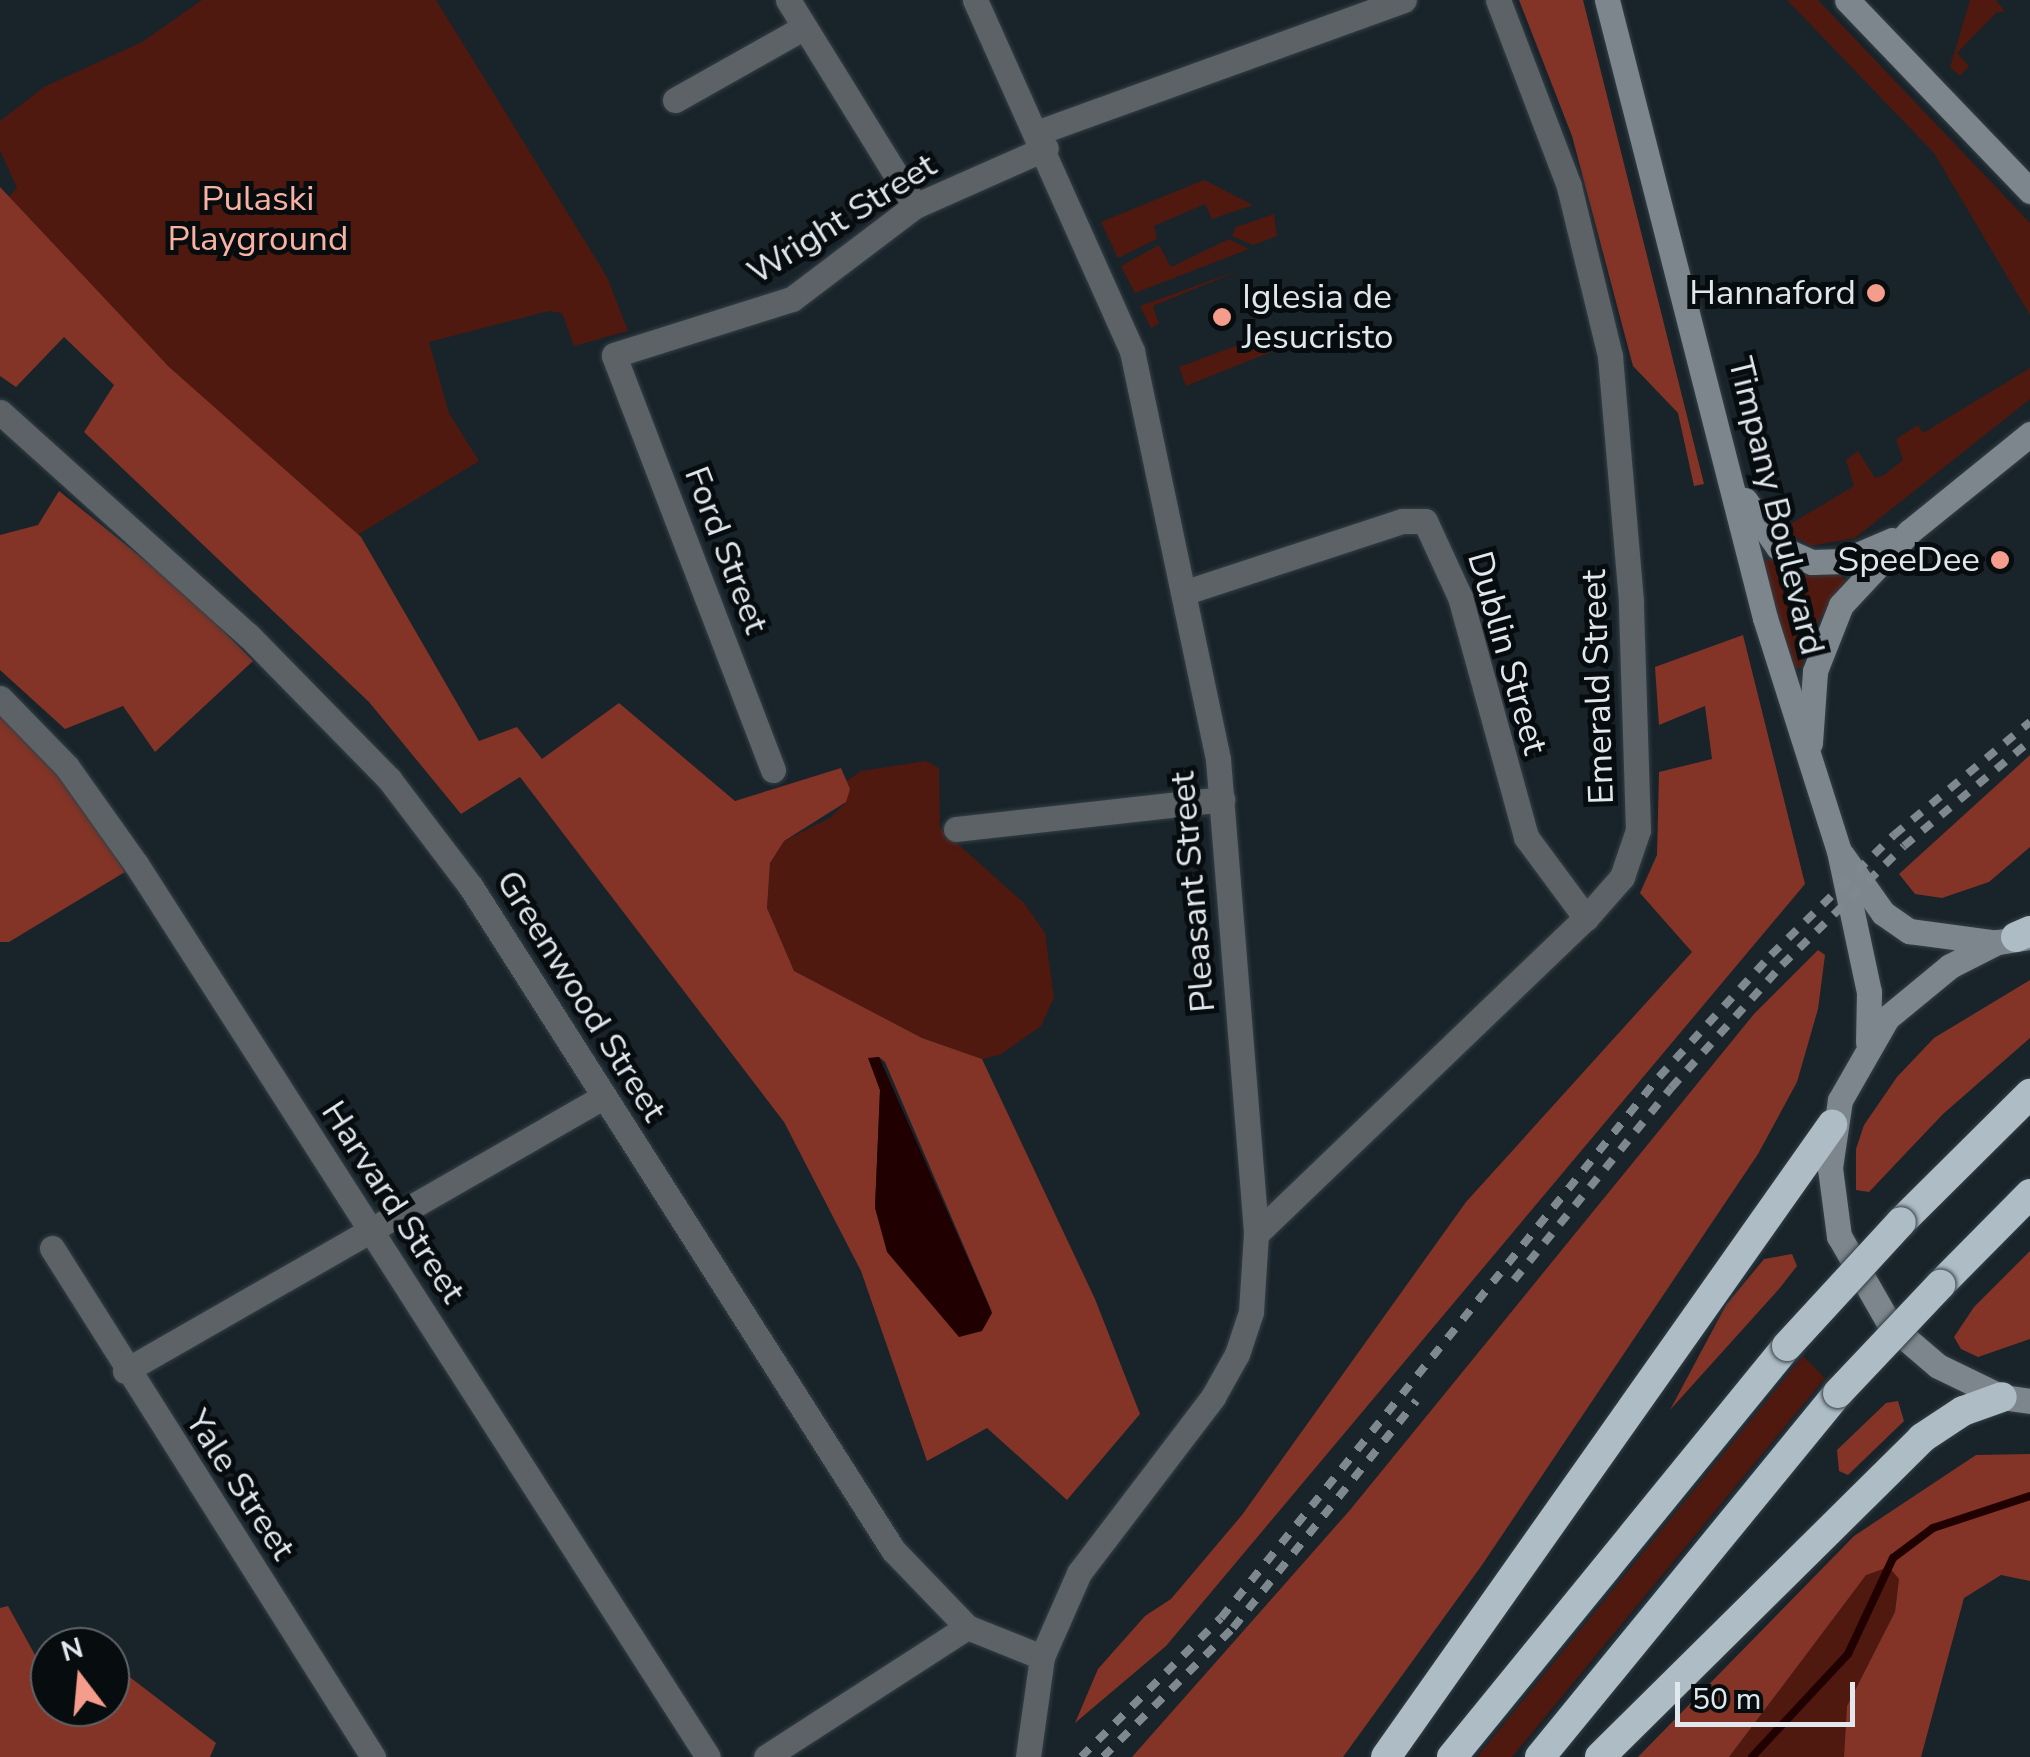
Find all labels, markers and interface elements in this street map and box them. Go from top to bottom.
street label: Wright Street [740,144,944,294]
park label: Pulaski Playground [168,178,348,260]
place label: Hannaford [1689,272,1856,314]
place label: Iglesia de Jesucristo [1242,276,1393,358]
marker: Hannaford [1865,282,1887,304]
marker: Iglesia de Jesucristo [1211,306,1233,328]
street label: Timpany Boulevard [1719,353,1833,659]
street label: Ford Street [675,461,777,639]
place label: SpeeDee [1838,539,1980,581]
street label: Dublin Street [1458,547,1556,759]
marker: SpeeDee [1989,549,2011,571]
street label: Emerald Street [1573,569,1623,805]
street label: Pleasant Street [1162,770,1224,1014]
street label: Greenwood Street [487,863,675,1129]
street label: Harvard Street [312,1093,474,1311]
street label: Yale Street [176,1402,304,1568]
north arrow [30,1627,130,1727]
text: N [57,1629,88,1671]
scale bar [1680,1662,1860,1724]
text: 50 m [1692,1679,1761,1720]

